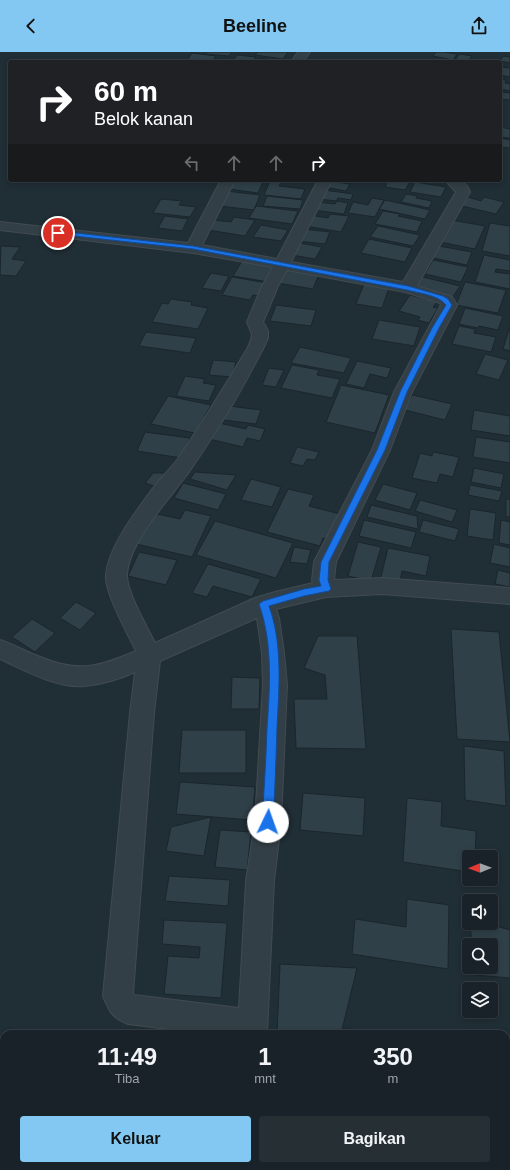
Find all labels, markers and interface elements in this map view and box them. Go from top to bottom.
icon: back [20,15,42,37]
icon: share [468,15,490,37]
text: Beeline [223,16,287,36]
icon: right [28,76,80,128]
text: 60 m [94,76,158,107]
text: Belok kanan [94,109,193,129]
icon: left [181,152,203,174]
icon: ahead [223,152,245,174]
icon: ahead [265,152,287,174]
icon: right [307,152,329,174]
pin [41,216,75,250]
icon: arrive [47,222,69,244]
position arrow [247,801,289,843]
north arrow [462,850,498,886]
map controls [462,850,498,1018]
button: sound [462,894,498,930]
button: search [462,938,498,974]
button: layers [462,982,498,1018]
text: 11:49 [97,1043,157,1070]
text: 1 [258,1043,272,1070]
text: 350 [373,1043,413,1070]
text: Tiba [115,1071,139,1086]
text: mnt [254,1071,276,1086]
text: m [387,1071,398,1086]
button: Keluar [20,1116,251,1162]
button: Bagikan [259,1116,490,1162]

